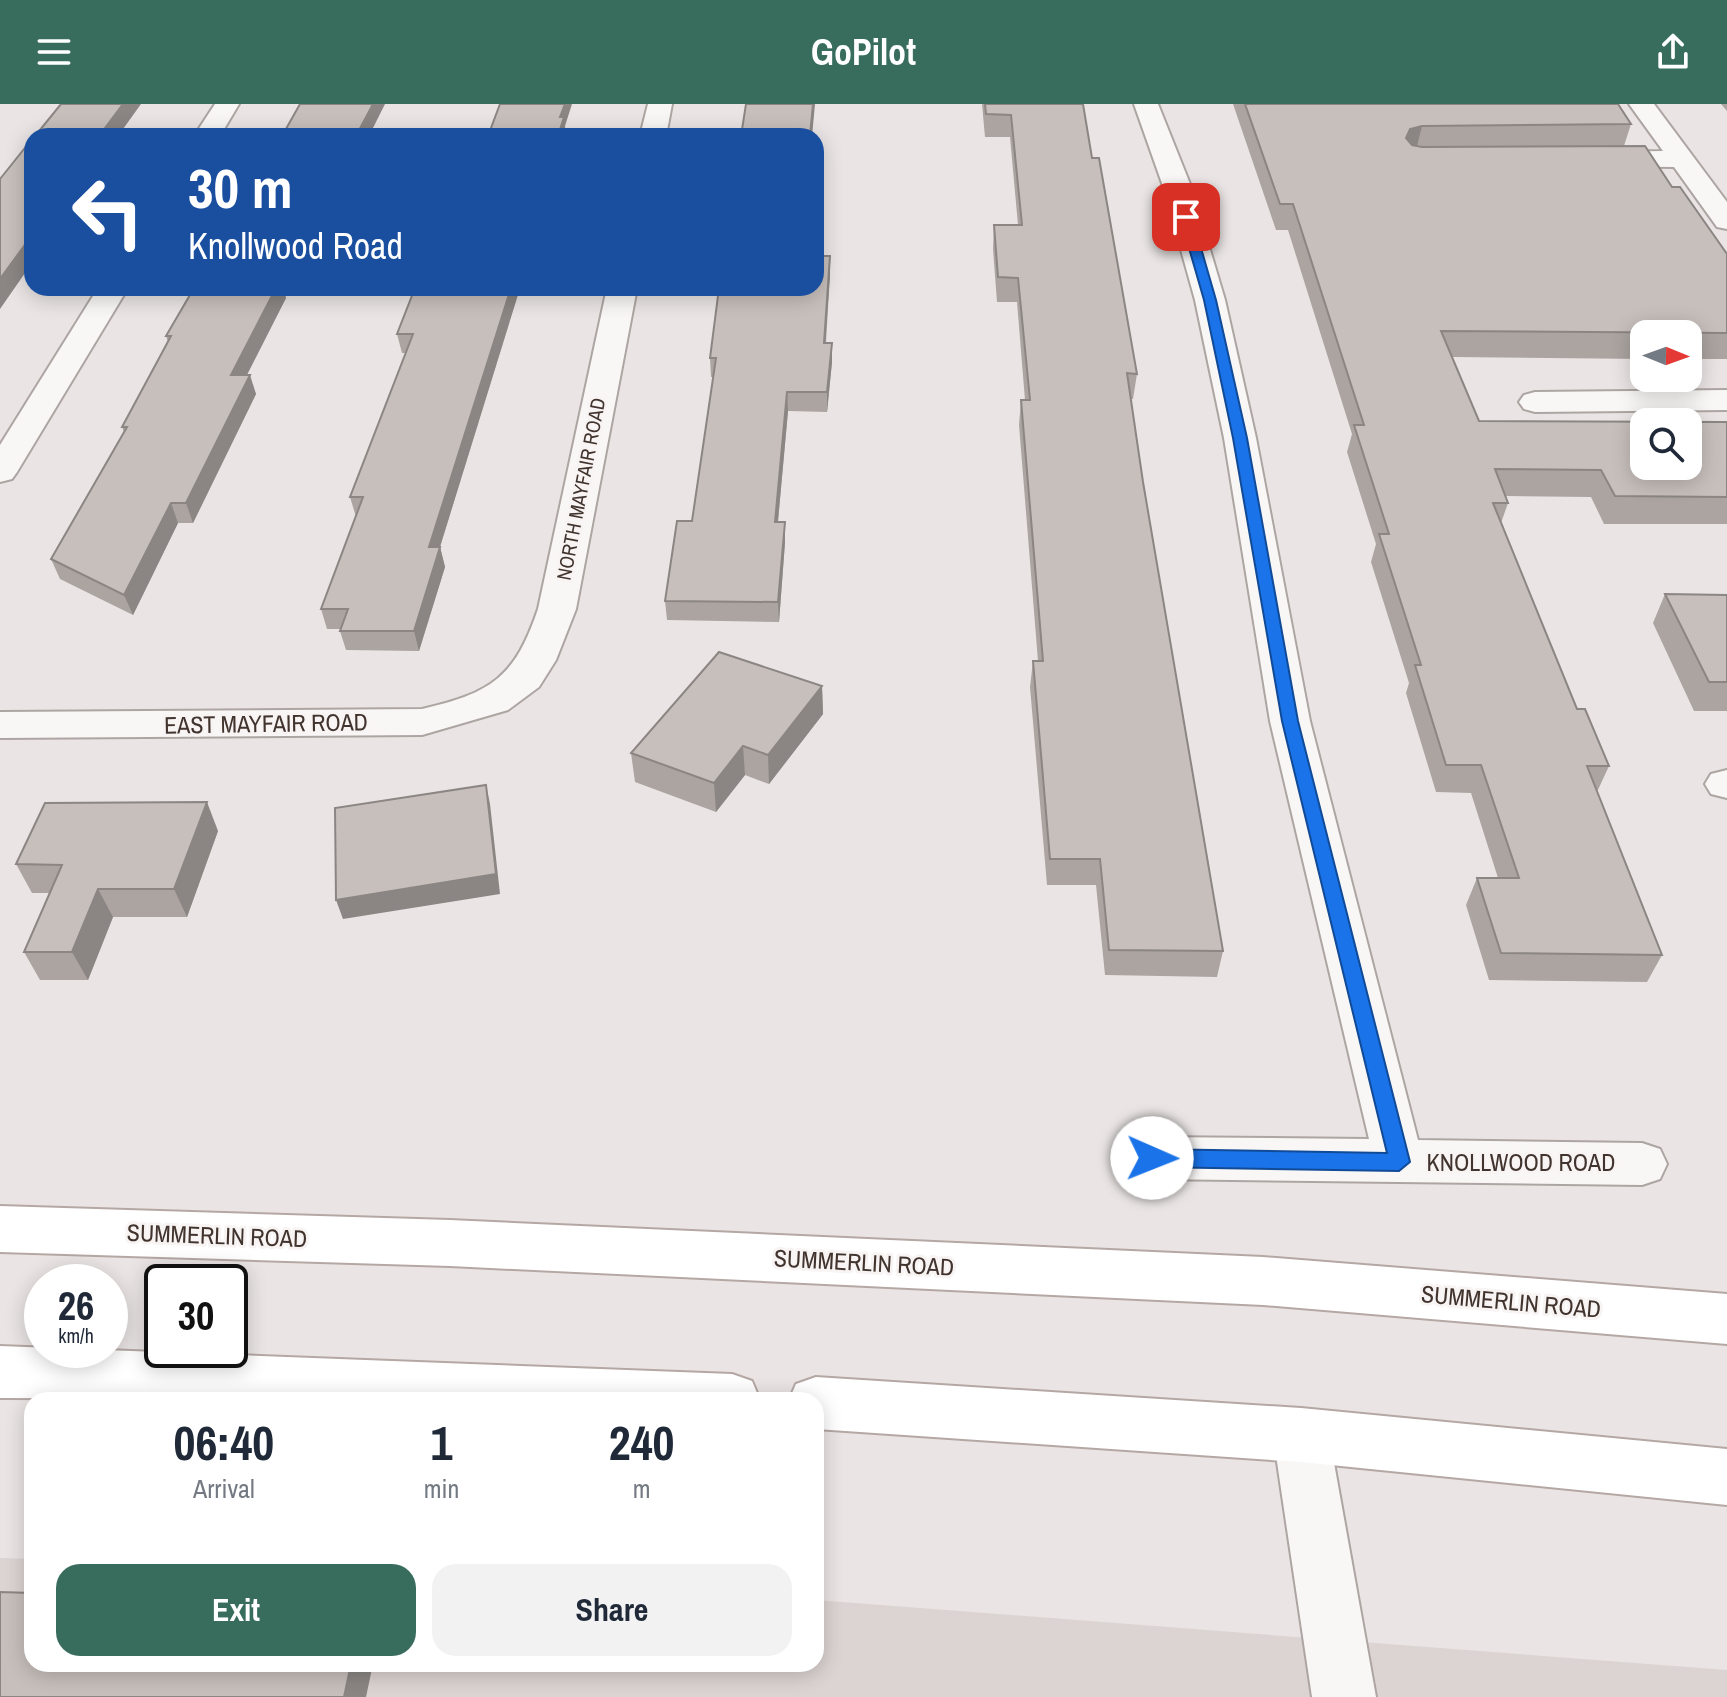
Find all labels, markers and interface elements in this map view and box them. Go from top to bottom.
text: GoPilot [811,28,916,76]
icon: menu [32,30,76,74]
icon: share [1651,30,1695,74]
text: 30 m [188,150,293,225]
icon: left [56,160,160,264]
pin [1152,183,1220,251]
icon: arrive [1164,195,1208,239]
text: Knollwood Road [188,222,403,270]
north arrow [1630,320,1702,392]
map controls [1630,320,1702,480]
street label: NORTH MAYFAIR ROAD [550,395,611,582]
button: search [1630,408,1702,480]
street label: EAST MAYFAIR ROAD [164,705,368,741]
position arrow [1110,1116,1194,1200]
street label: KNOLLWOOD ROAD [1427,1146,1615,1178]
street label: SUMMERLIN ROAD [126,1216,308,1254]
street label: SUMMERLIN ROAD [773,1241,955,1283]
speed limit sign: 30 [144,1264,248,1368]
street label: SUMMERLIN ROAD [1420,1277,1602,1325]
text: 26 [58,1279,94,1332]
text: km/h [58,1322,94,1349]
text: 06:40 [174,1410,274,1475]
text: 1 [431,1410,452,1475]
text: 240 [609,1410,674,1475]
text: Arrival [193,1471,255,1506]
text: min [424,1471,459,1506]
text: m [633,1471,651,1506]
button: Exit [56,1564,416,1656]
button: Share [432,1564,792,1656]

